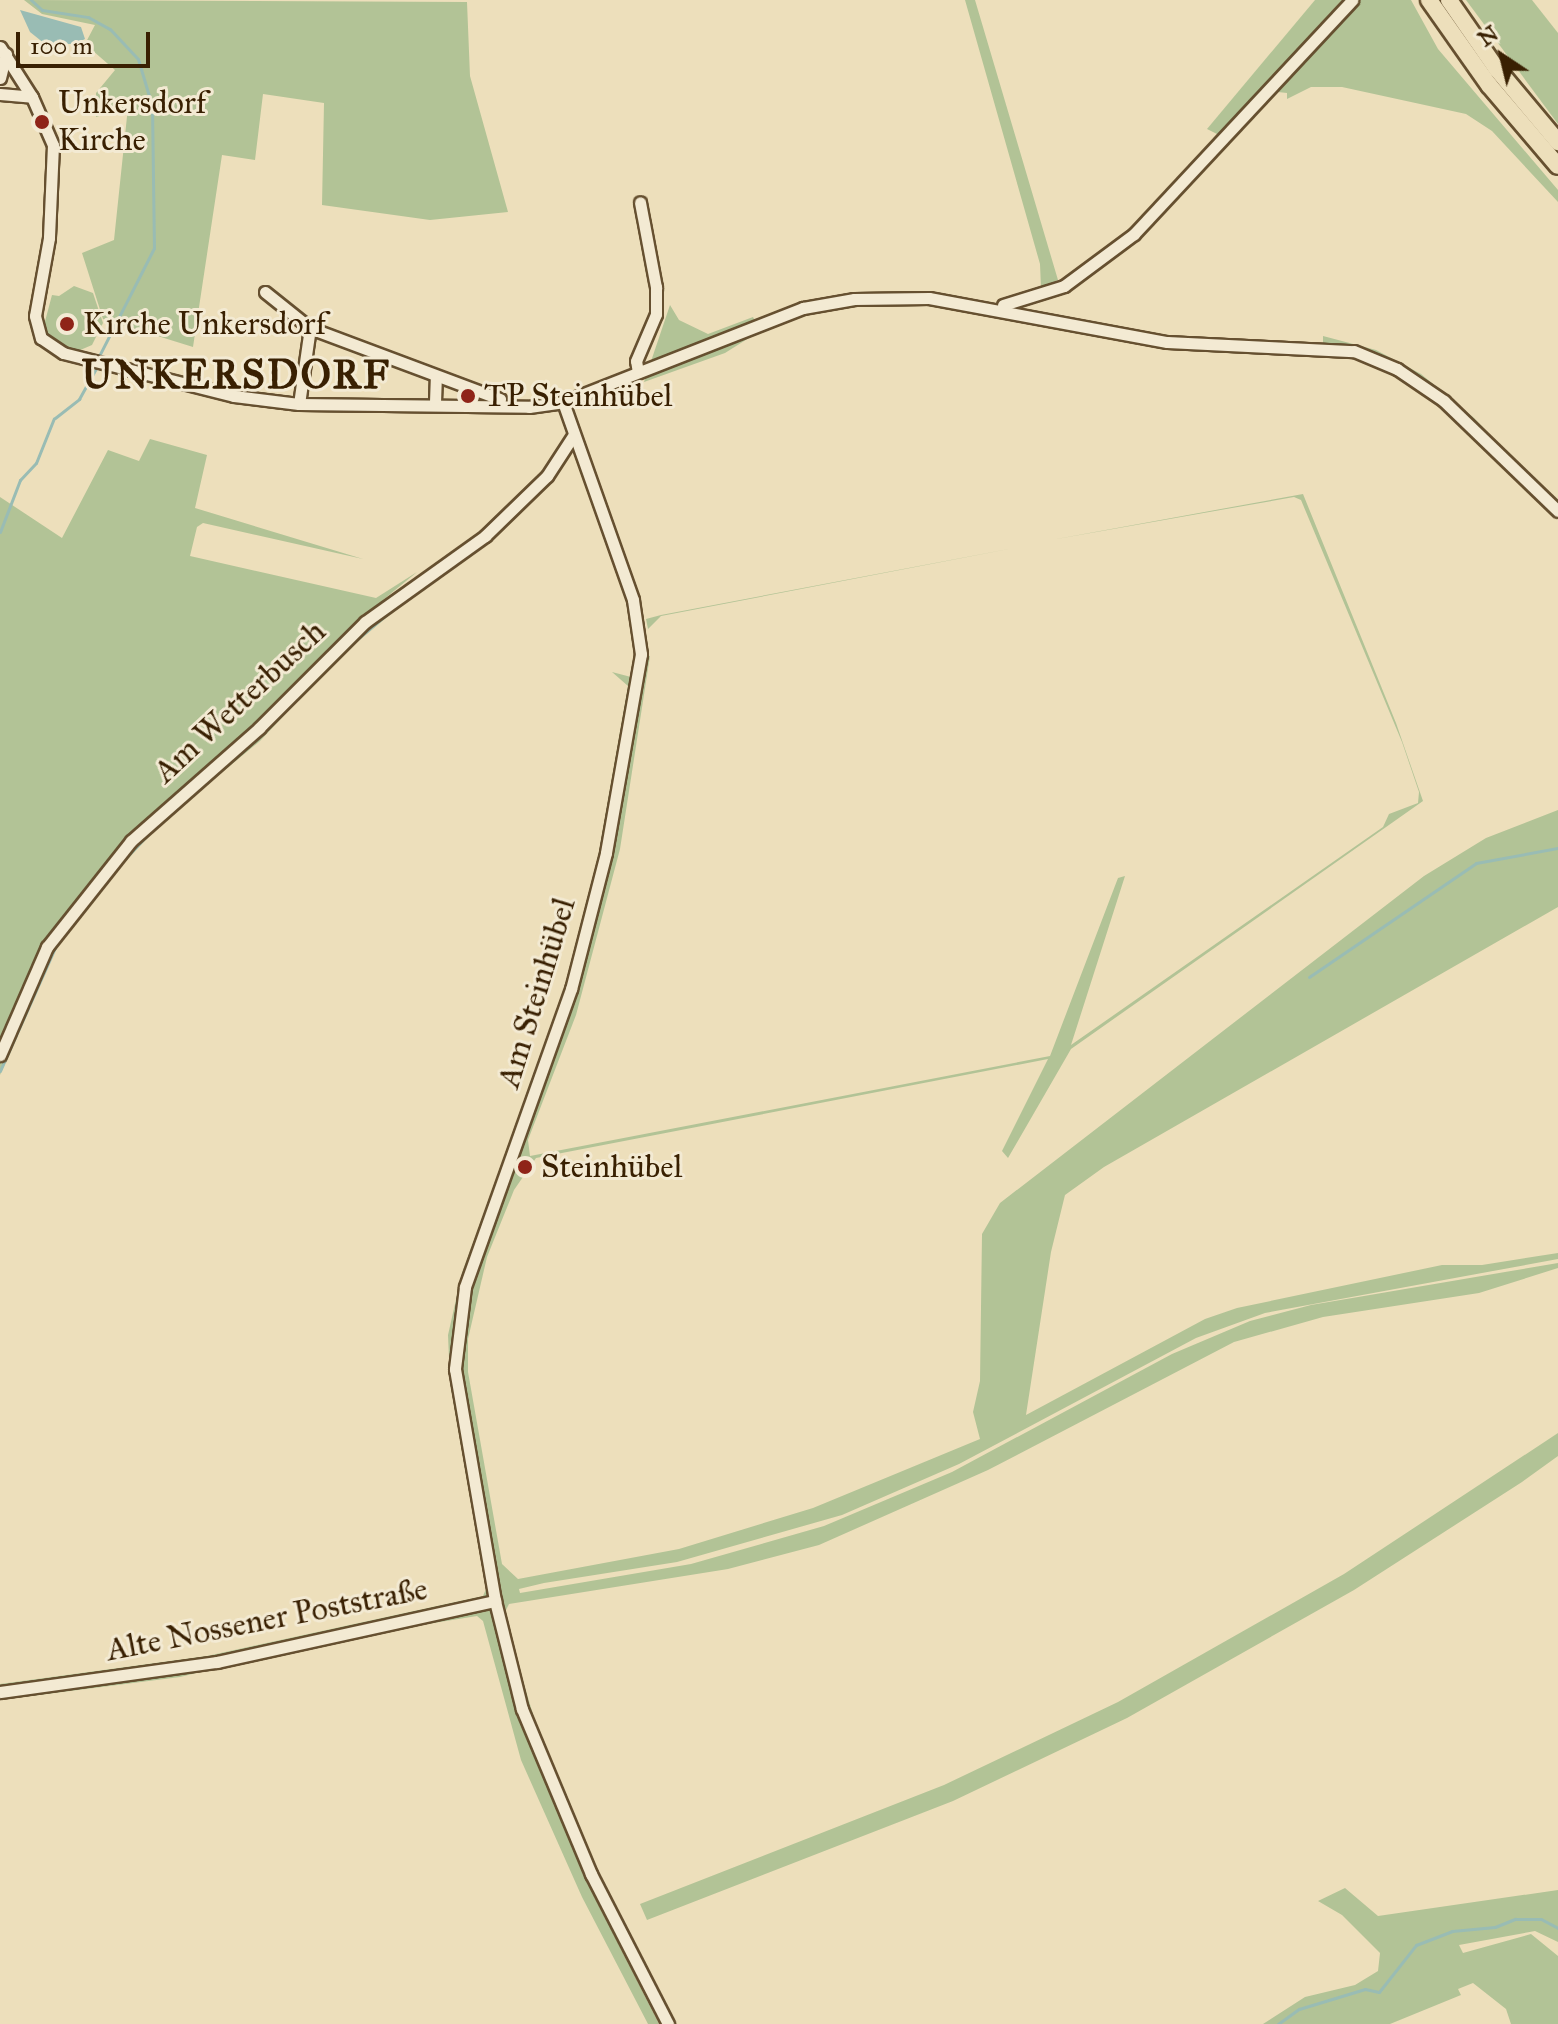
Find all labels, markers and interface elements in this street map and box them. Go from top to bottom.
scale bar [20,16,154,66]
north arrow [1462,16,1542,96]
text: N [1473,20,1503,52]
text: 100 m [30,31,93,61]
place label: Unkersdorf Kirche [58,85,207,160]
marker: Unkersdorf Kirche [33,113,51,131]
place label: Kirche Unkersdorf [83,305,326,343]
marker: Kirche Unkersdorf [58,315,76,333]
district label: UNKERSDORF [81,351,391,399]
place label: TP Steinhübel [484,377,672,415]
marker: TP Steinhübel [459,387,477,405]
street label: Am Wetterbusch [146,613,334,791]
street label: Am Steinhübel [490,893,584,1093]
place label: Steinhübel [541,1148,682,1186]
marker: Steinhübel [516,1158,534,1176]
street label: Alte Nossener Poststraße [103,1570,431,1670]

